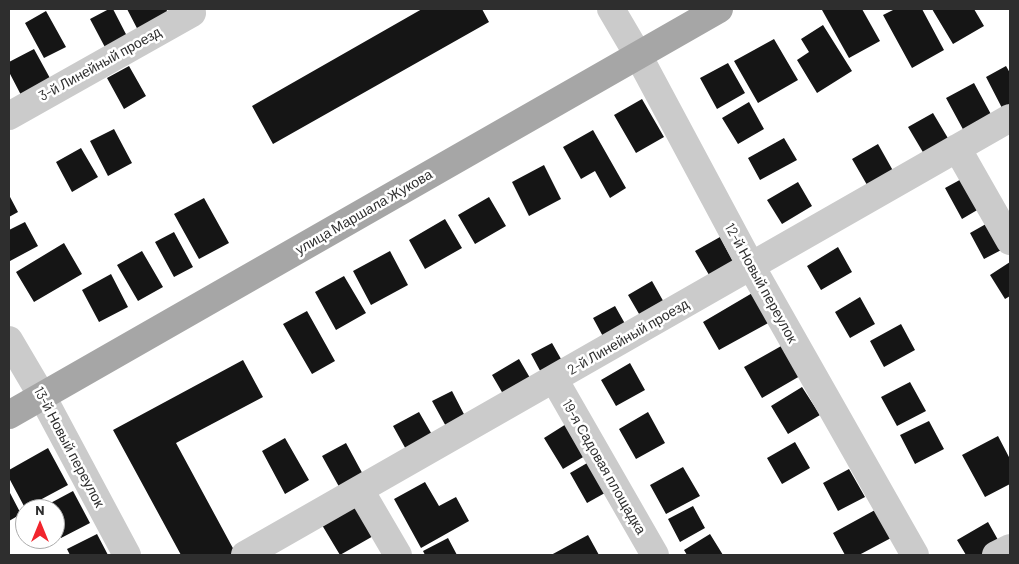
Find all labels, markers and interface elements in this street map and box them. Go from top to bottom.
street label: 3-й Линейный проезд [36,23,164,105]
street label: улица Маршала Жукова [293,166,435,258]
street label: 12-й Новый переулок [721,220,801,346]
street label: 2-й Линейный проезд [564,295,692,379]
street label: 13-й Новый переулок [30,384,108,510]
street label: 19-я Садовая площадка [558,397,650,537]
north arrow [15,499,65,549]
text: N [35,501,45,518]

